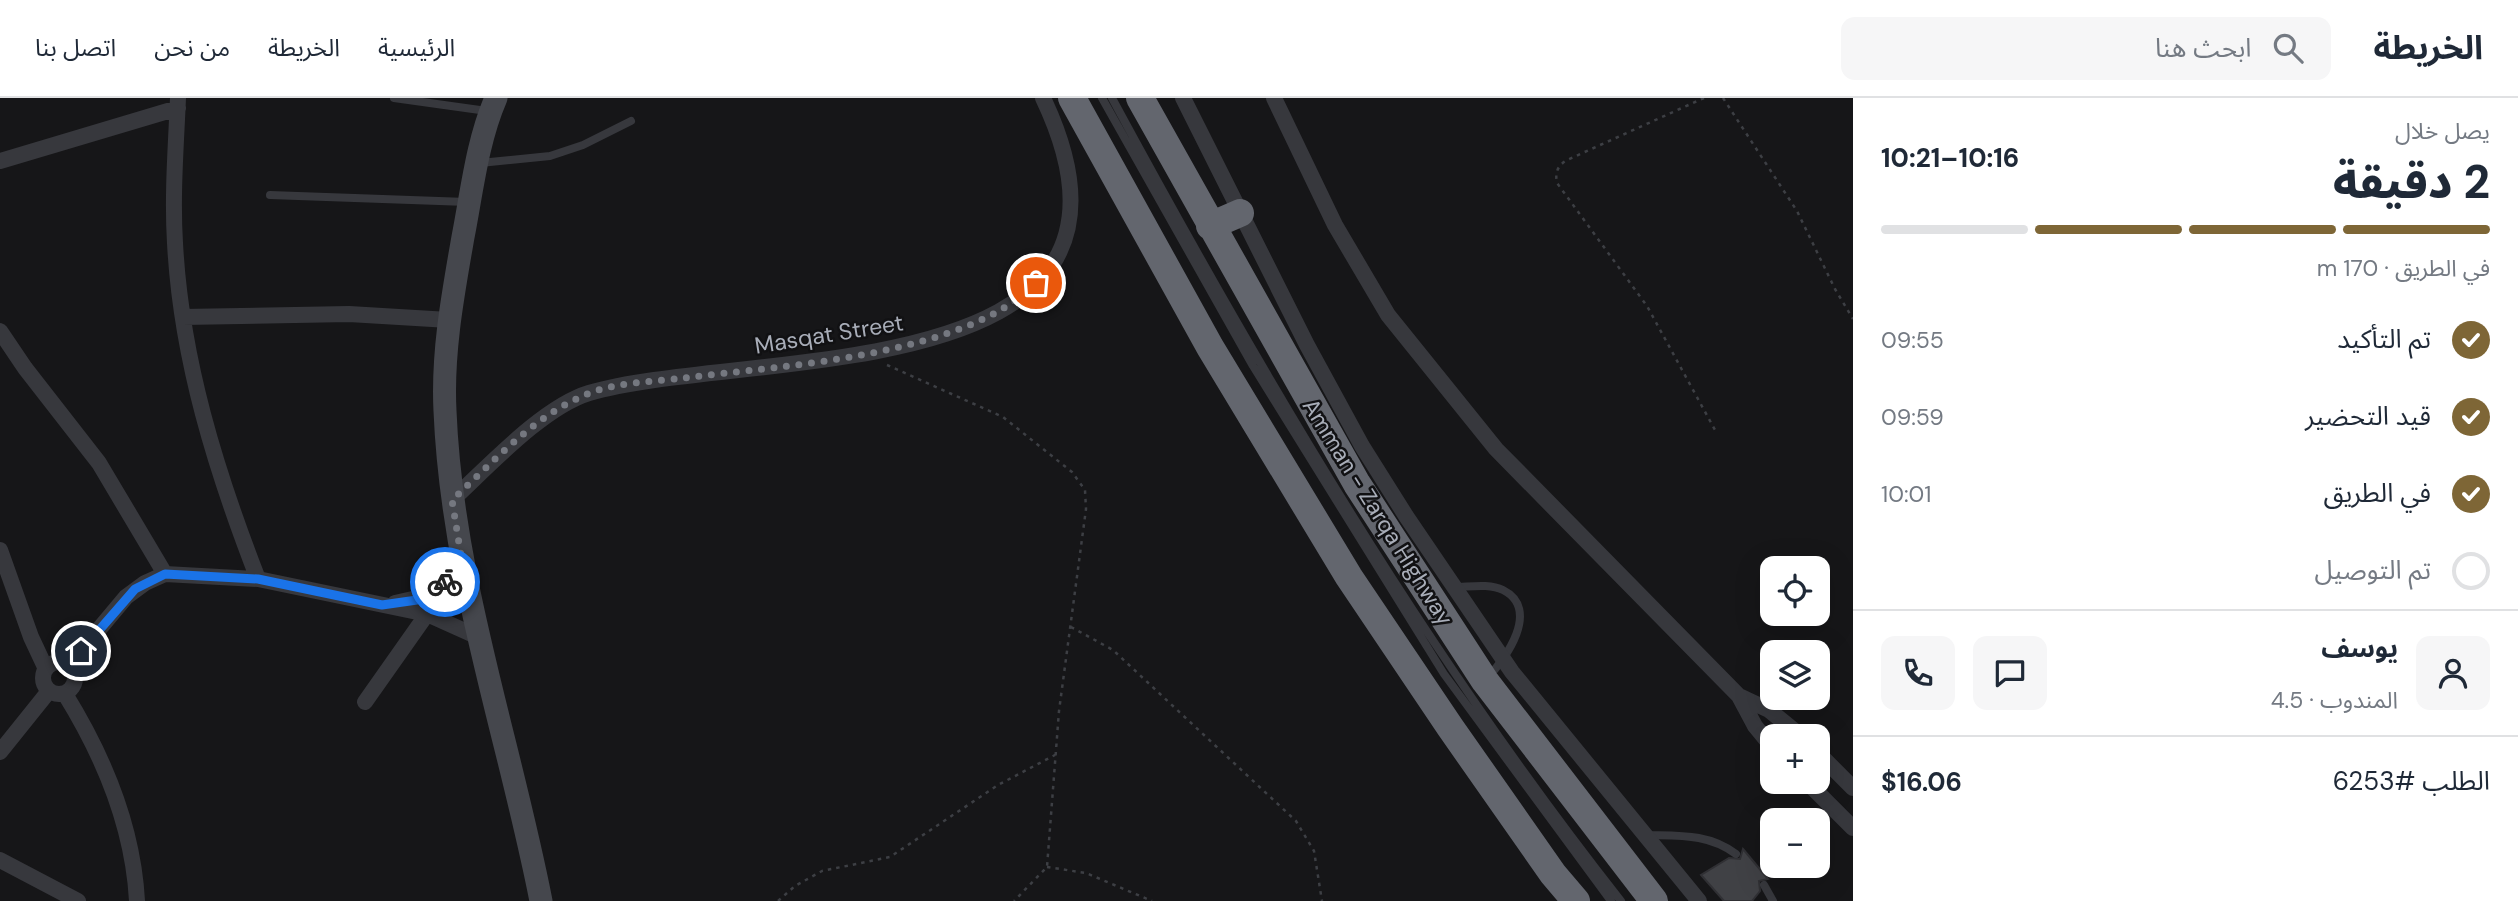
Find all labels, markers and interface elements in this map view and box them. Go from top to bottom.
search box [1841,17,2331,80]
text: الخريطة [2373,26,2483,69]
icon: search [2269,29,2307,67]
text: ابحث هنا [2155,31,2251,65]
text: اتصل بنا [35,32,116,63]
text: من نحن [154,32,230,63]
text: الخريطة [268,32,340,63]
text: الرئيسية [378,32,455,63]
text: يصل خلال [2395,116,2490,146]
text: 10:16–10:21 [1881,141,2019,175]
text: 2 دقيقة [2333,152,2490,212]
pin [1006,253,1066,313]
text: في الطريق · 170 m [2317,253,2490,283]
icon: bag [1017,264,1055,302]
street label: Masqat Street [752,307,906,361]
icon: check [2452,321,2490,359]
text: تم التأكيد [2337,322,2431,356]
text: 09:55 [1881,325,1944,355]
street label: Amman - Zarqa Highway [1296,393,1460,631]
icon: check [2452,398,2490,436]
text: قيد التحضير [2305,399,2431,433]
text: 09:59 [1881,402,1944,432]
icon: check [2452,475,2490,513]
text: في الطريق [2324,476,2431,510]
text: 10:01 [1881,479,1931,509]
courier [410,547,480,617]
text: تم التوصيل [2315,553,2431,587]
map controls [1760,556,1830,878]
button: locate [1760,556,1830,626]
icon: bike [426,563,464,601]
pin [51,621,111,681]
text: يوسف [2321,631,2398,665]
icon: home [62,632,100,670]
button: phone [1881,636,1955,710]
button: chat [1973,636,2047,710]
button: person [2416,636,2490,710]
button: layers [1760,640,1830,710]
text: المندوب · 4.5 [2271,685,2398,715]
button: + [1760,724,1830,794]
text: الطلب #6253 [2333,764,2490,798]
text: $16.06 [1881,765,1962,799]
button: − [1760,808,1830,878]

